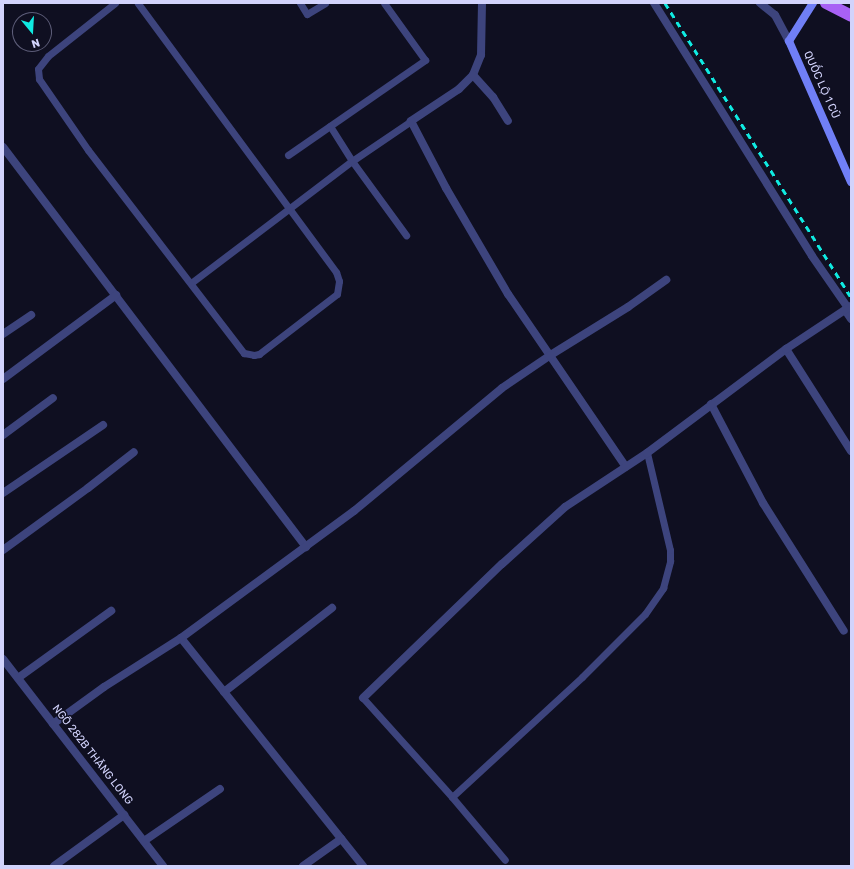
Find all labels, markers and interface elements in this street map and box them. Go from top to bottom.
north arrow [12,12,52,52]
text: N [30,36,41,50]
street label: QUỐC LỘ 1 CŨ [800,49,842,121]
street label: NGÕ 282B THĂNG LONG [49,702,135,808]

